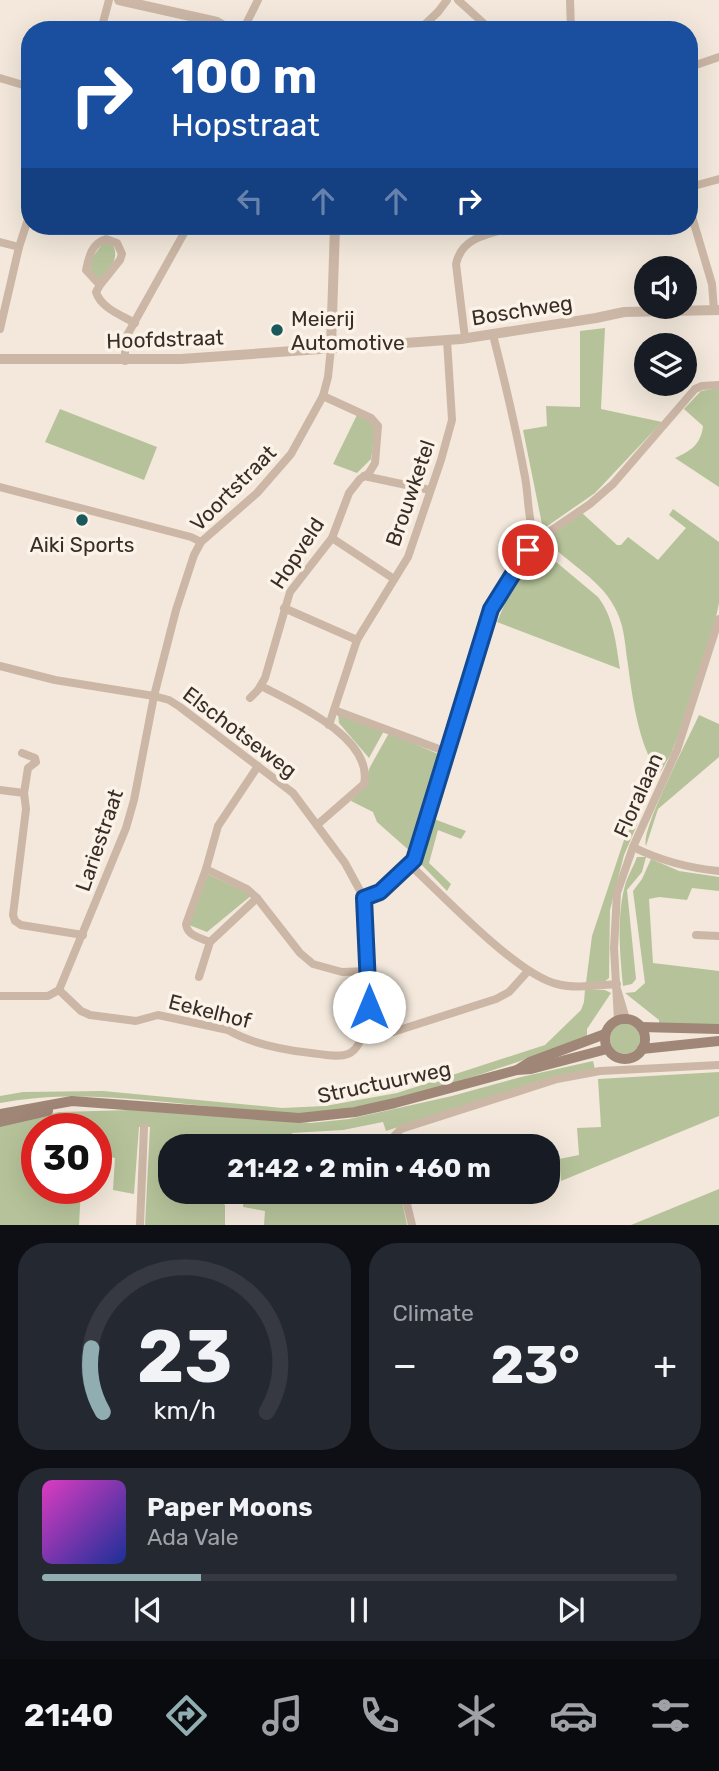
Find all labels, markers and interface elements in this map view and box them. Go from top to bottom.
text: 100 m [171,47,317,105]
icon: right [56,49,147,140]
text: Hopstraat [171,106,320,144]
icon: left [231,182,269,220]
icon: ahead [304,182,342,220]
icon: ahead [377,182,415,220]
icon: right [450,182,488,220]
map controls [634,256,697,396]
button: sound [634,256,697,319]
street label: Boschweg [470,290,574,330]
place label: Meierij Automotive [291,306,405,355]
marker: Meierij Automotive [269,322,285,338]
street label: Hoofdstraat [106,324,224,354]
button: layers [634,333,697,396]
street label: Brouwketel [380,437,440,549]
street label: Voortstraat [185,440,281,536]
marker: Aiki Sports [74,512,90,528]
street label: Hopveld [265,513,329,593]
pin [498,520,558,580]
icon: arrive [509,531,547,569]
place label: Aiki Sports [30,532,134,557]
street label: Elschotseweg [178,681,302,783]
street label: Floralaan [608,749,668,841]
street label: Lariestraat [70,786,128,894]
position arrow [332,970,406,1044]
street label: Eekelhof [166,989,254,1033]
street label: Structuurweg [315,1056,453,1108]
speed limit sign: 30 [21,1113,112,1204]
text: 21:42 · 2 min · 460 m [227,1153,491,1184]
text: Climate [393,1299,474,1327]
text: 23 [137,1315,232,1401]
text: 23° [491,1334,580,1396]
text: − [393,1342,417,1388]
text: + [653,1342,677,1388]
text: km/h [153,1396,215,1425]
text: Paper Moons [147,1492,313,1523]
text: Ada Vale [147,1523,239,1551]
icon: previous [129,1591,167,1629]
icon: pause [340,1591,378,1629]
icon: next [552,1591,590,1629]
icon: directions [162,1691,211,1740]
icon: music [258,1691,307,1740]
icon: phone [355,1691,404,1740]
icon: climate [452,1691,501,1740]
icon: car [549,1691,598,1740]
icon: filters [646,1691,695,1740]
text: 21:40 [24,1696,114,1734]

